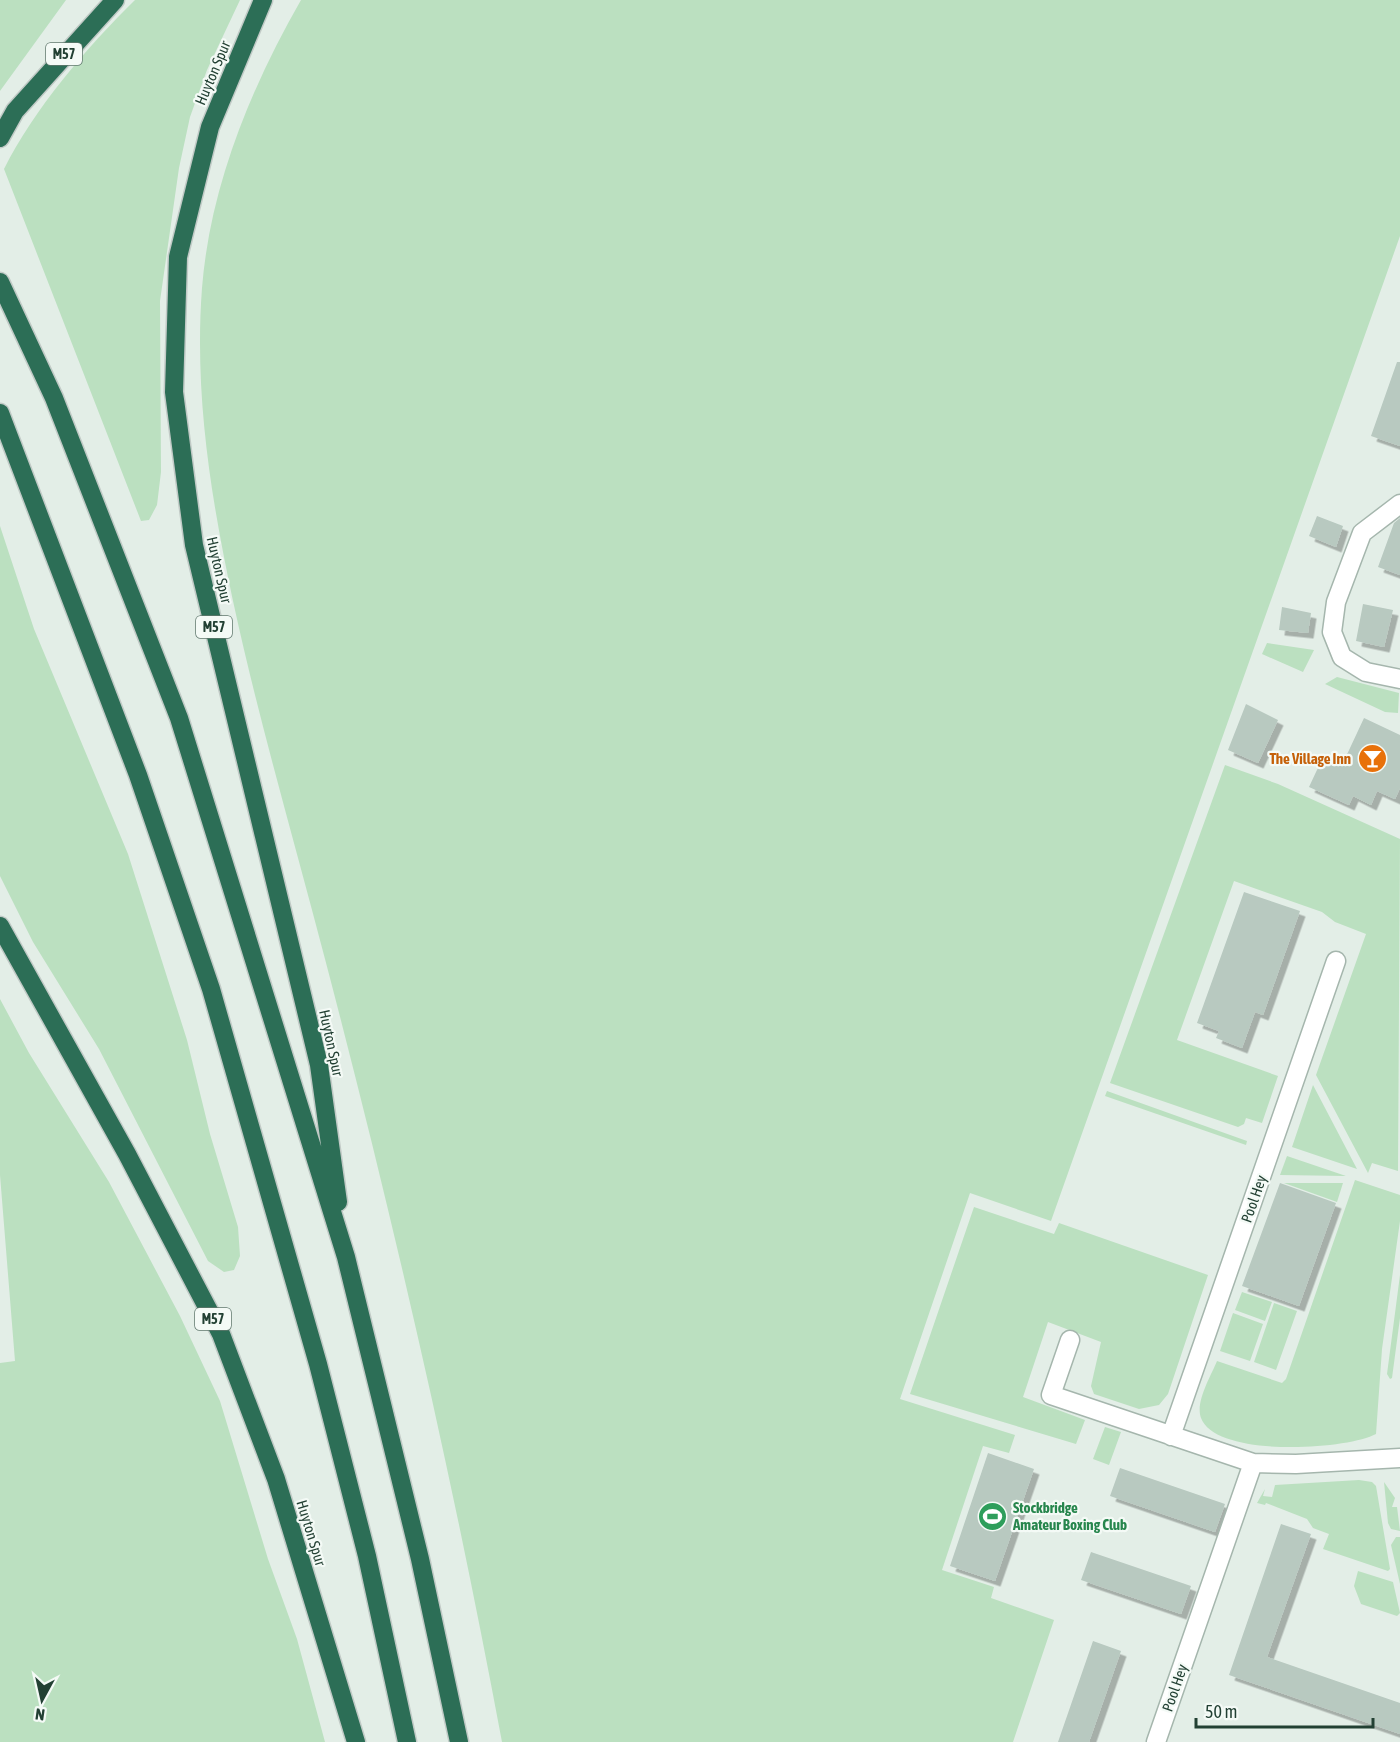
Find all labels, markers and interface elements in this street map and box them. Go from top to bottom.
street label: Huyton Spur [191,38,234,107]
road number: M57 [46,43,82,65]
street label: Huyton Spur [204,535,236,605]
road number: M57 [196,616,232,638]
bar icon: The Village Inn [1356,743,1388,775]
place label: The Village Inn [1269,750,1351,767]
street label: Huyton Spur [316,1008,347,1078]
street label: Pool Hey [1238,1173,1270,1225]
road number: M57 [195,1308,231,1330]
street label: Huyton Spur [293,1498,330,1568]
place label: Stockbridge Amateur Boxing Club [1012,1499,1127,1533]
sports icon: Stockbridge Amateur Boxing Club [976,1501,1008,1533]
street label: Pool Hey [1159,1662,1191,1714]
north arrow [12,1670,72,1730]
scale bar [1196,1691,1373,1729]
text: 50 m [1205,1701,1237,1722]
text: N [34,1705,46,1724]

